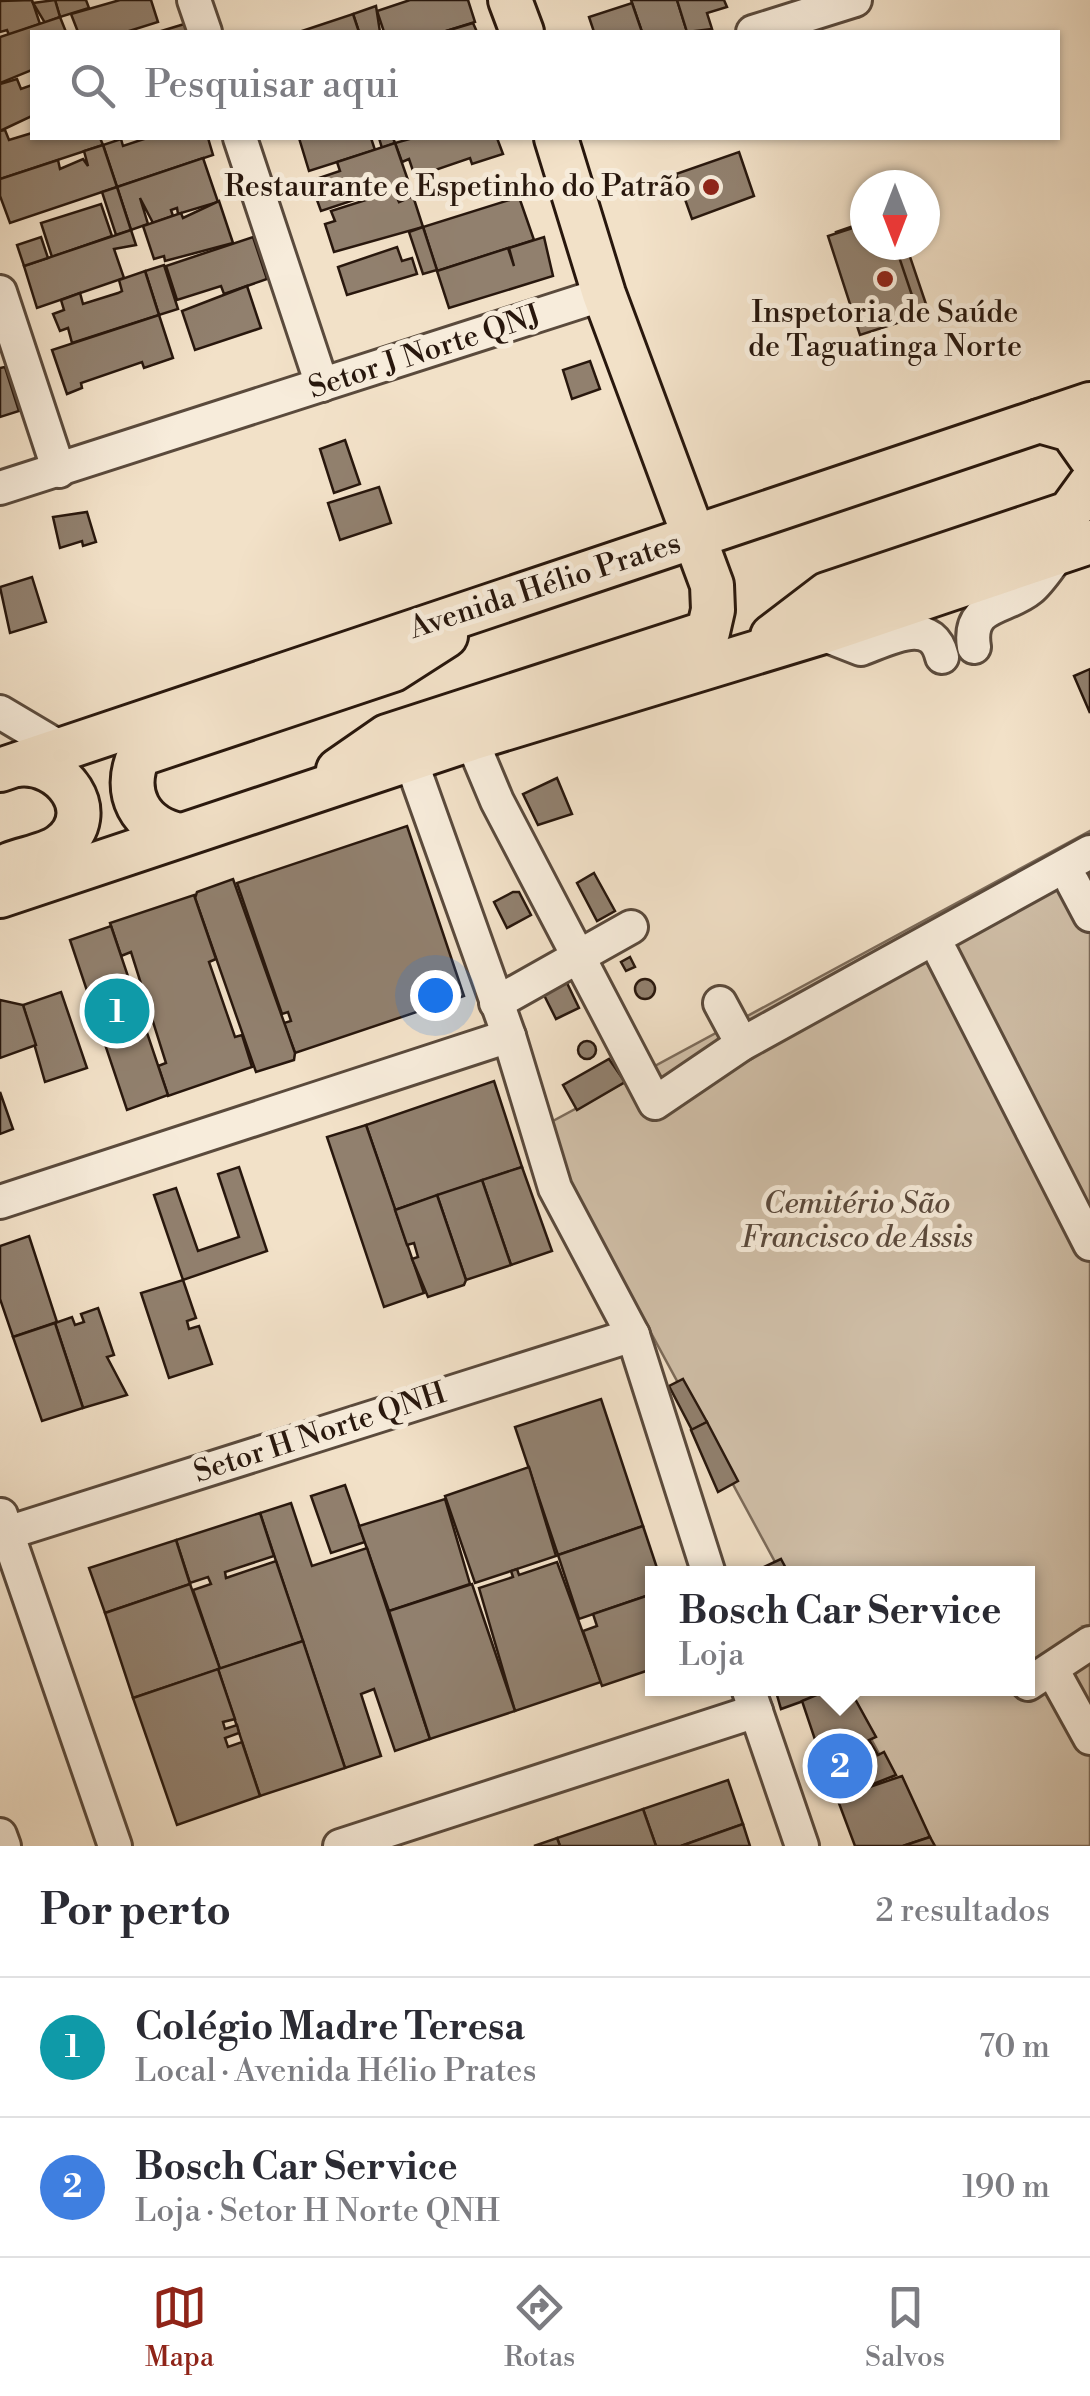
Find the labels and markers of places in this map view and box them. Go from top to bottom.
place label: Restaurante e Espetinho do Patrão [224,168,691,206]
marker: Restaurante e Espetinho do Patrão [700,176,722,198]
marker: Inspetoria de Saúde de Taguatinga Norte [874,268,896,290]
place label: Inspetoria de Saúde de Taguatinga Norte [748,294,1022,366]
pin: 1 [84,974,150,1048]
pin: 2 [808,1728,872,1804]

